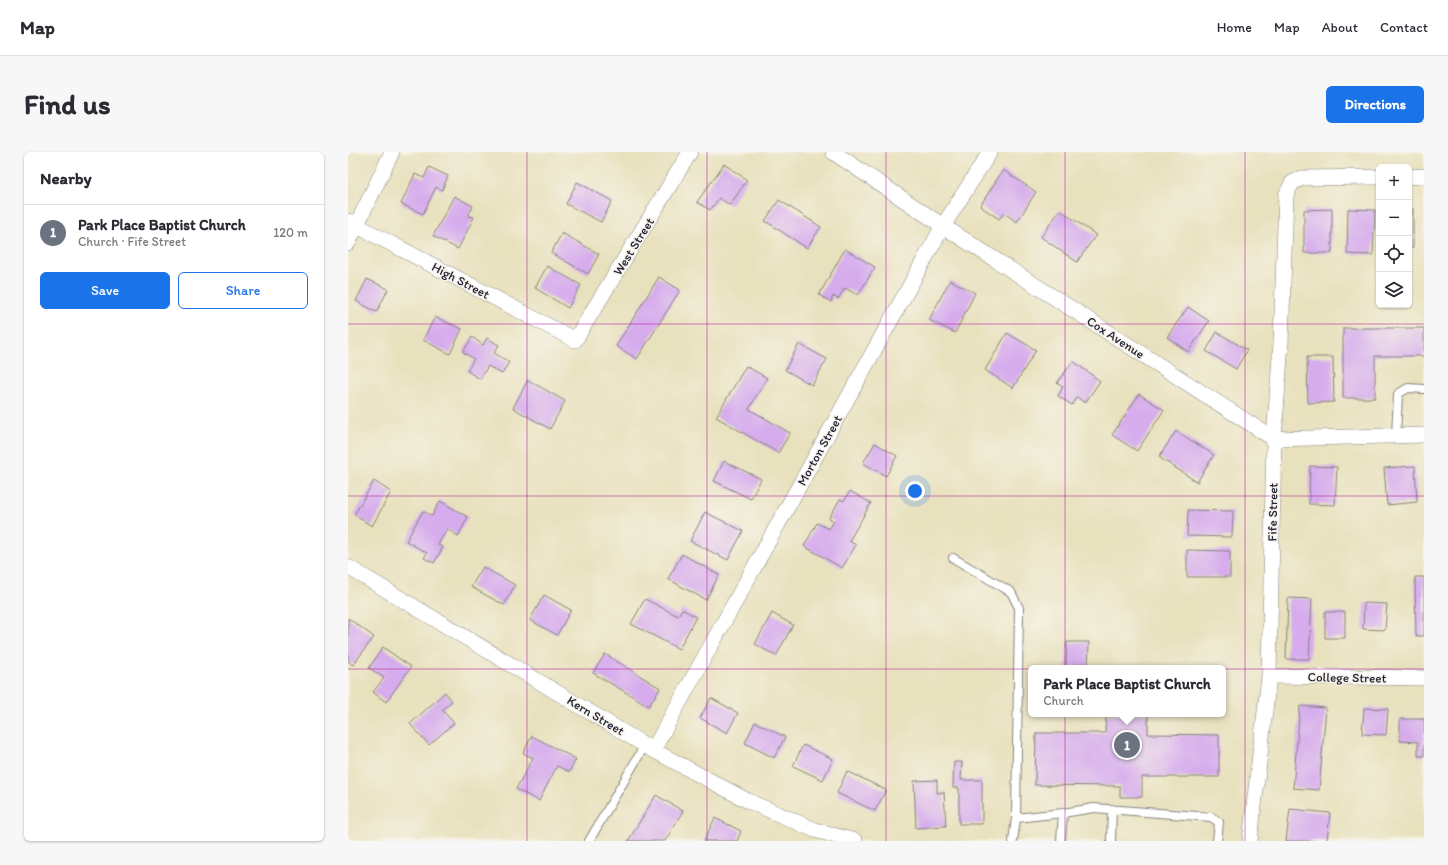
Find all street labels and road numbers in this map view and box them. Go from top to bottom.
street label: West Street [610,215,657,278]
street label: High Street [429,259,492,302]
street label: Cox Avenue [1084,313,1147,362]
street label: Morton Street [794,412,845,488]
street label: Fife Street [1264,482,1281,541]
street label: College Street [1307,669,1387,686]
street label: Kern Street [564,693,627,738]

